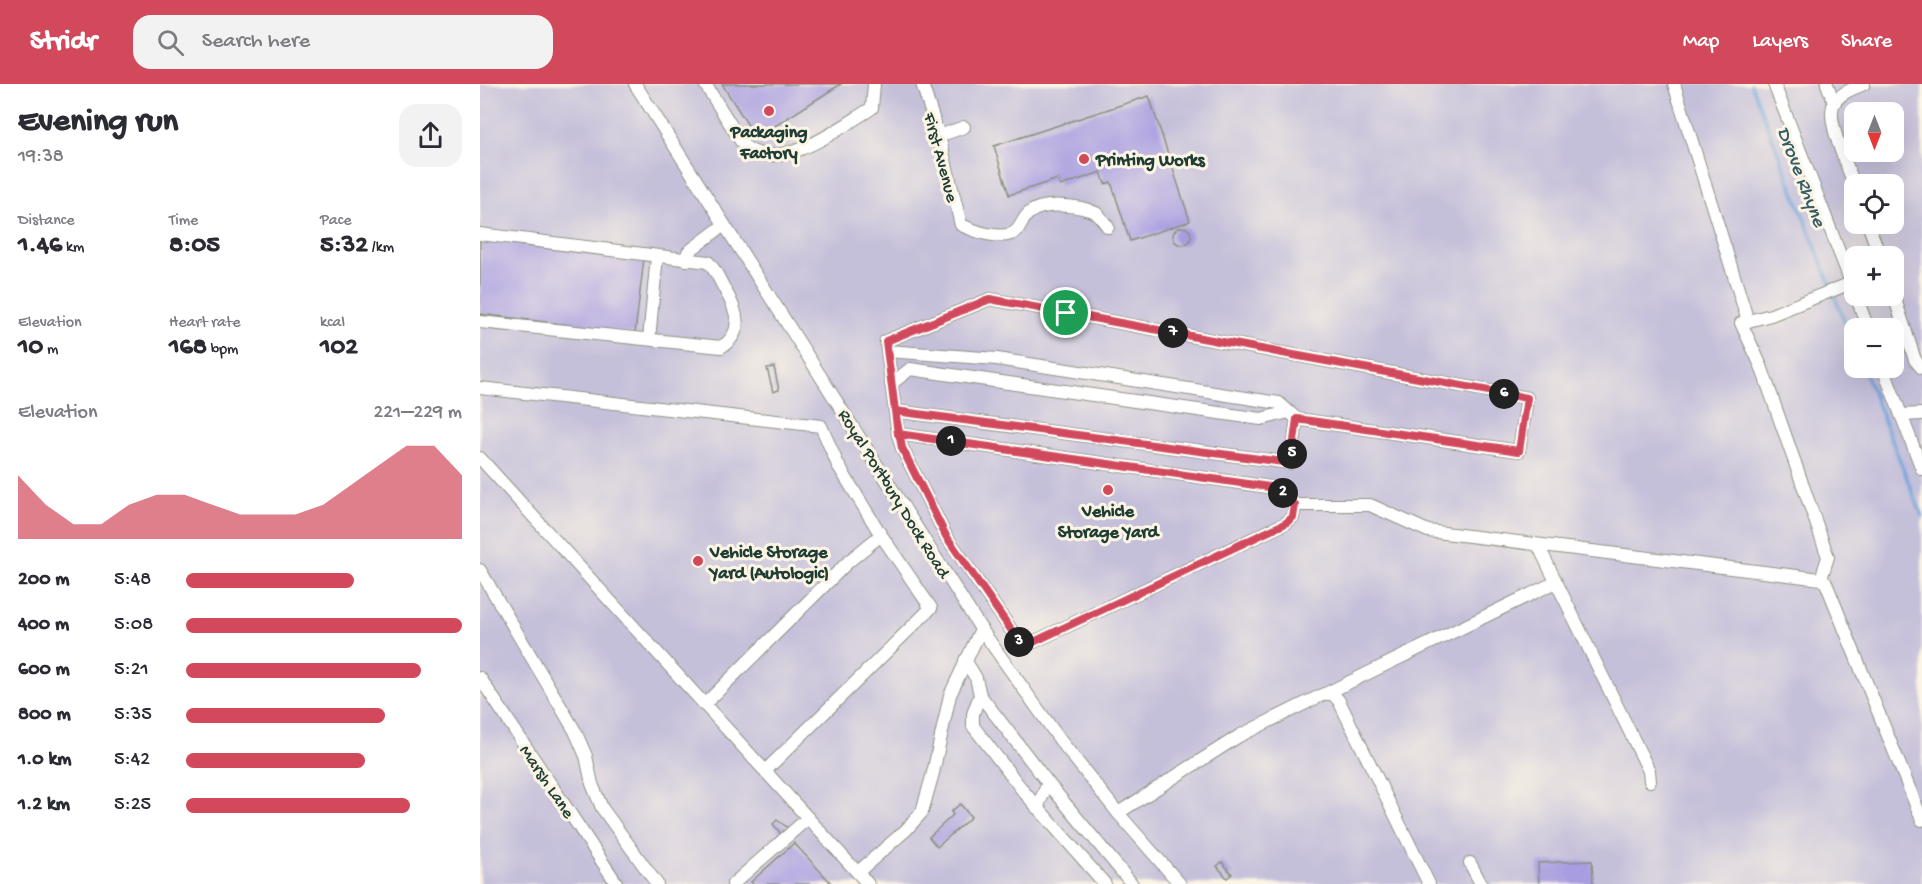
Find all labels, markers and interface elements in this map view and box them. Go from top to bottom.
search box [133,15,553,69]
text: Stridr [30,26,97,59]
icon: search [154,26,187,59]
text: Search here [202,29,310,55]
text: Map [1683,30,1719,55]
text: Layers [1752,30,1808,55]
text: Share [1841,30,1892,55]
north arrow [1844,102,1904,162]
map controls [1844,102,1904,378]
text: Evening run [18,104,178,142]
button: share [399,104,462,167]
marker: Packaging Factory [762,104,776,118]
street label: First Avenue [917,110,962,205]
place label: Packaging Factory [730,123,808,165]
water label: Drove Rhyne [1770,124,1830,231]
text: 19:38 [18,146,64,169]
place label: Printing Works [1095,151,1206,172]
marker: Printing Works [1077,152,1091,166]
button: locate [1844,174,1904,234]
text: Distance [18,212,75,231]
text: Time [169,212,198,231]
text: Pace [320,212,351,231]
text: 1.46 [18,231,62,262]
text: 8:05 [169,231,220,262]
text: 5:32 [320,231,368,262]
text: km [62,239,84,258]
text: /km [368,239,394,258]
button: + [1844,246,1904,306]
pin [1040,287,1091,338]
icon: arrive [1049,296,1082,329]
text: Elevation [18,314,82,333]
text: Heart rate [169,314,241,333]
text: kcal [320,314,345,333]
pin: 7 [1158,318,1188,348]
button: − [1844,318,1904,378]
text: 7 [1169,323,1177,342]
text: 10 [18,333,43,364]
text: 168 [169,333,207,364]
text: 102 [320,333,358,364]
text: m [43,341,58,360]
text: bpm [207,341,238,360]
pin: 6 [1489,379,1519,409]
text: 6 [1500,384,1508,403]
text: Elevation [18,402,98,425]
text: 221–229 m [373,402,462,425]
street label: Royal Portbury Dock Road [832,406,954,584]
pin: 1 [936,426,966,456]
text: 1 [948,431,954,450]
pin: 5 [1277,439,1307,469]
text: 5 [1288,444,1296,463]
pin: 2 [1268,478,1298,508]
marker: Vehicle Storage Yard [1101,483,1115,497]
text: 2 [1279,483,1287,502]
place label: Vehicle Storage Yard [1058,502,1161,544]
place label: Vehicle Storage Yard (Autologic) [708,543,829,585]
marker: Vehicle Storage Yard (Autologic) [691,554,705,568]
text: 200 m [18,569,69,592]
text: 5:48 [114,569,151,592]
text: 400 m [18,614,69,637]
text: 5:08 [114,614,153,637]
pin: 3 [1004,627,1034,657]
text: 3 [1015,632,1023,651]
text: 600 m [18,659,70,682]
text: 5:21 [114,659,149,682]
text: 800 m [18,704,71,727]
text: 5:35 [114,704,152,727]
street label: Marsh Lane [514,742,578,824]
text: 1.0 km [18,749,72,772]
text: 5:42 [114,749,150,772]
text: 1.2 km [18,794,70,817]
text: 5:25 [114,794,151,817]

